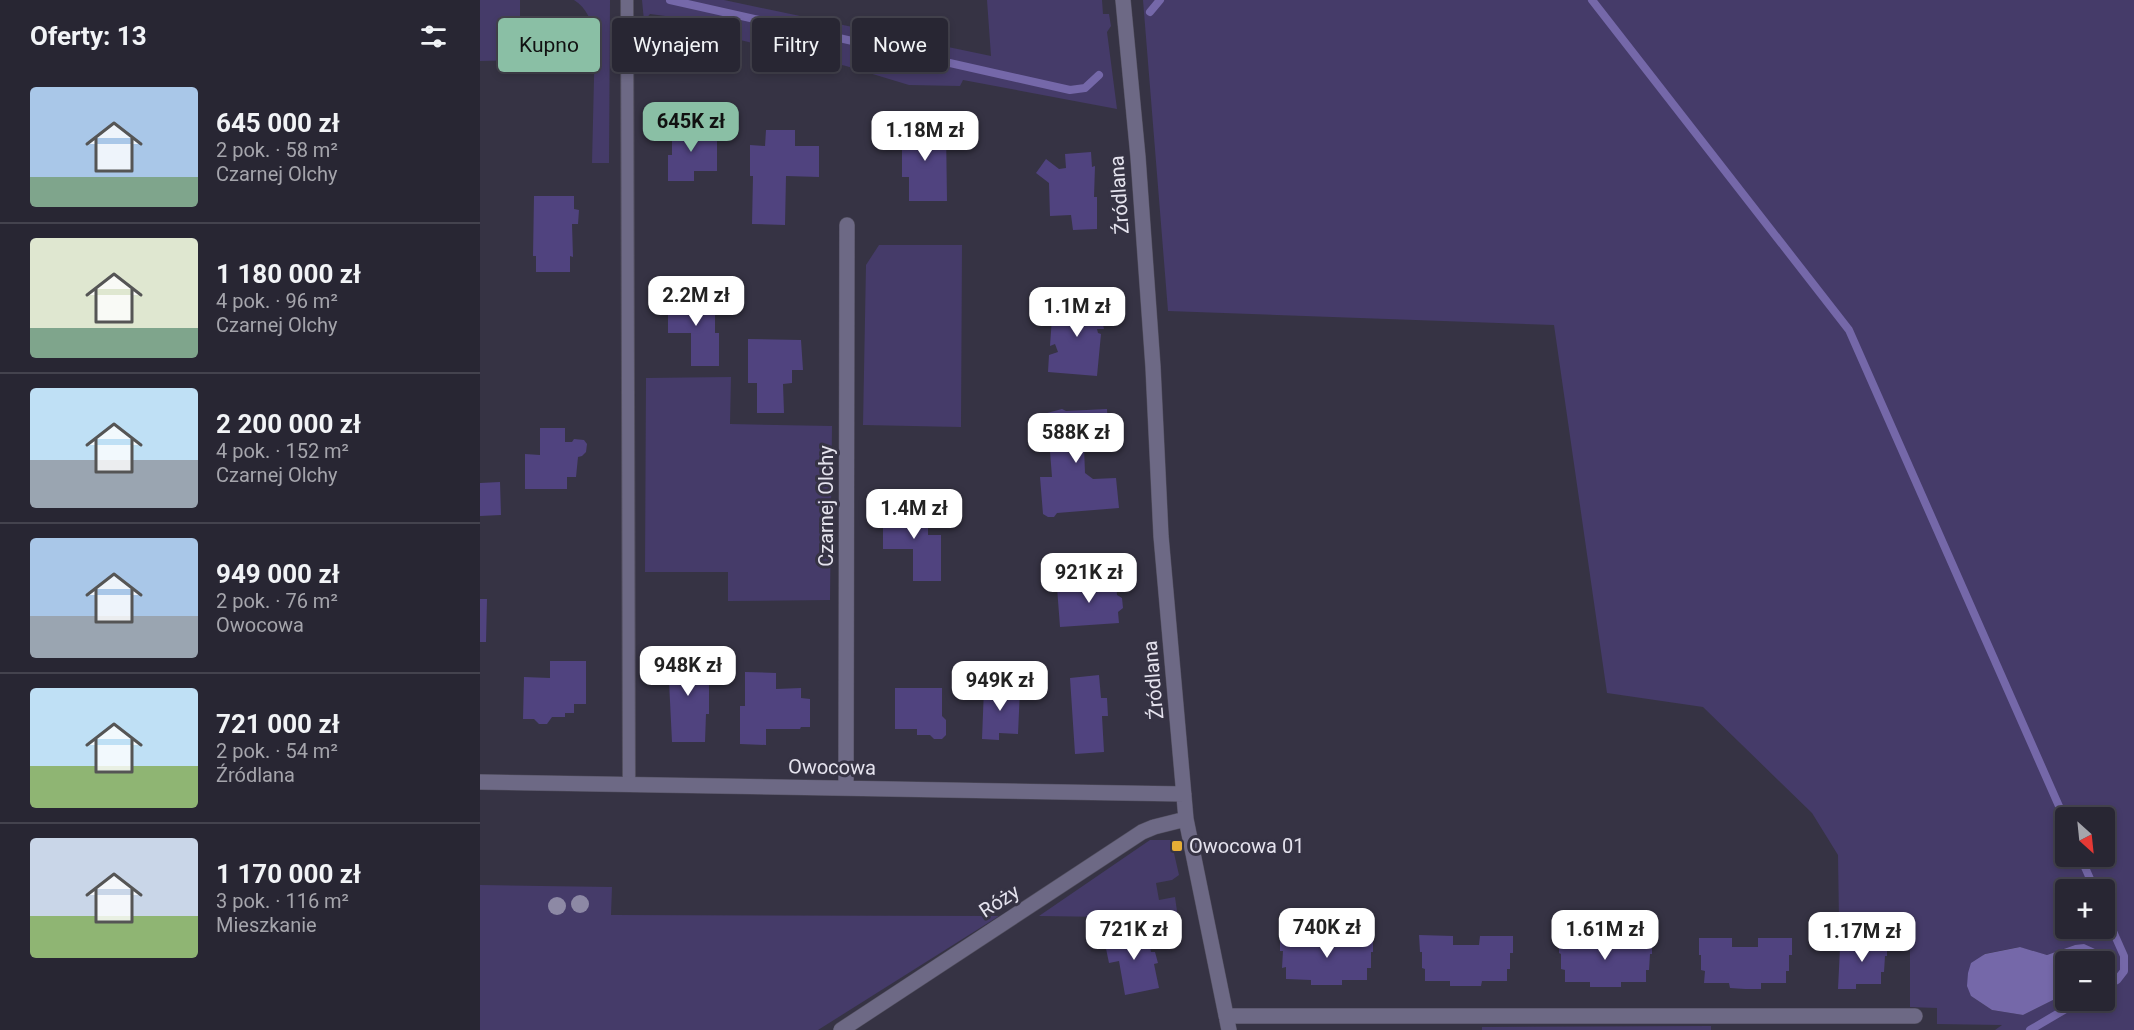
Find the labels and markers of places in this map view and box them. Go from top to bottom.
pin: 645K zł [636,102,746,153]
pin: 1.18M zł [863,111,987,162]
pin: 2.2M zł [641,276,751,327]
pin: 1.1M zł [1022,287,1132,338]
pin: 588K zł [1021,413,1131,464]
pin: 1.4M zł [859,489,969,540]
pin: 921K zł [1034,553,1144,604]
pin: 948K zł [633,646,743,697]
pin: 949K zł [945,661,1055,712]
place label: Owocowa 01 [1189,834,1304,858]
marker: Owocowa 01 [1170,839,1184,853]
pin: 740K zł [1272,908,1382,959]
pin: 721K zł [1079,910,1189,961]
pin: 1.61M zł [1543,910,1667,961]
pin: 1.17M zł [1800,912,1924,963]

